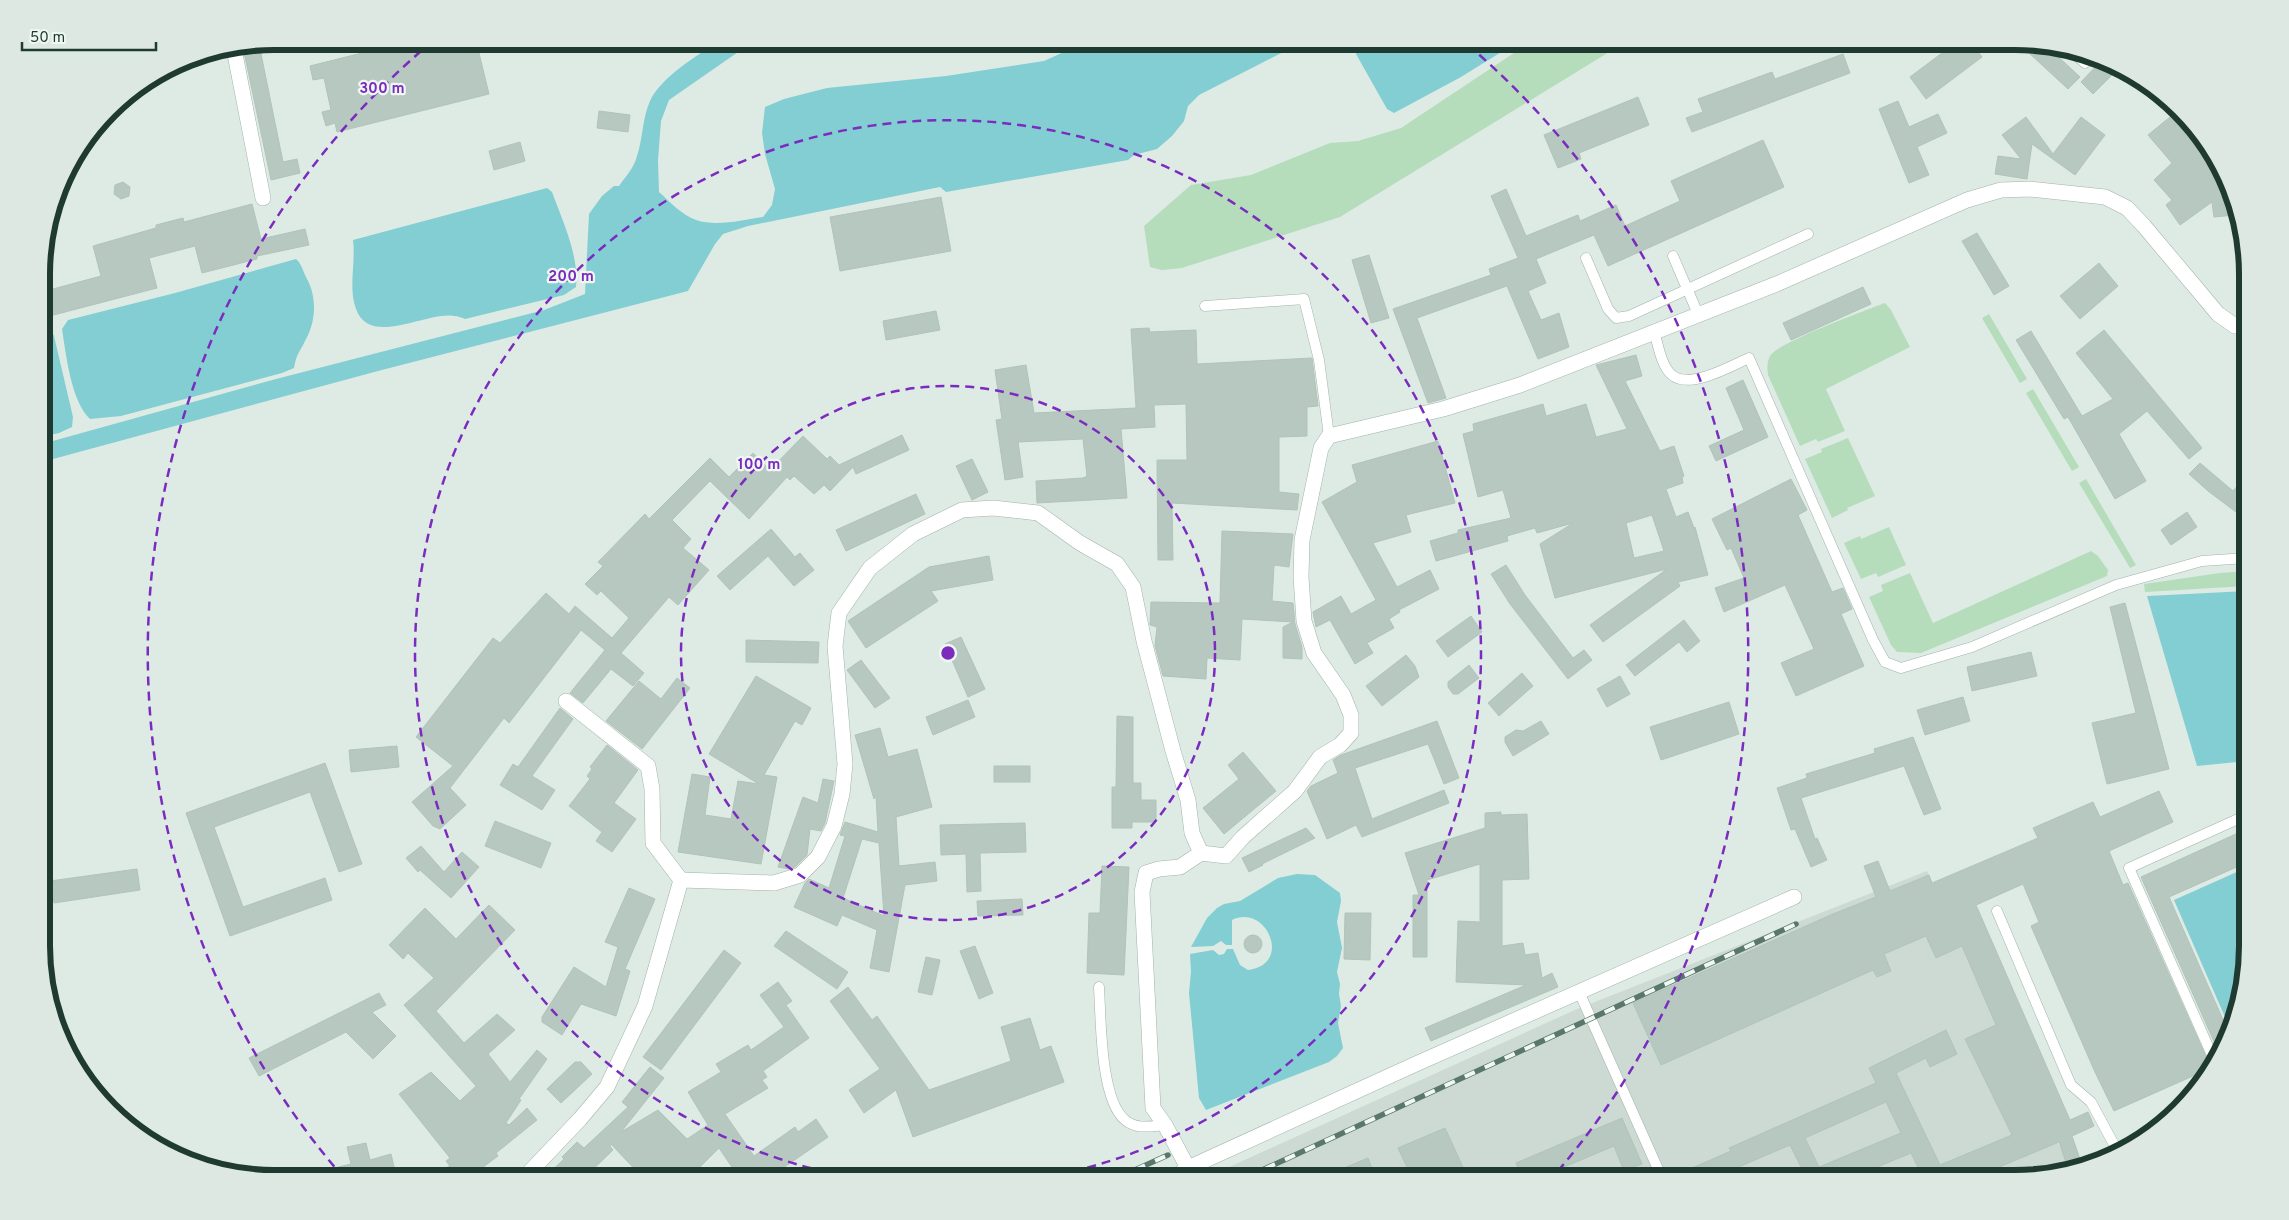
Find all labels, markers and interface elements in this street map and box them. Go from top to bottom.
scale bar [22,20,156,52]
text: 50 m [30,29,65,48]
text: 300 m [359,80,405,99]
text: 200 m [548,268,594,287]
text: 100 m [738,456,780,475]
centre of rings [939,644,957,662]

